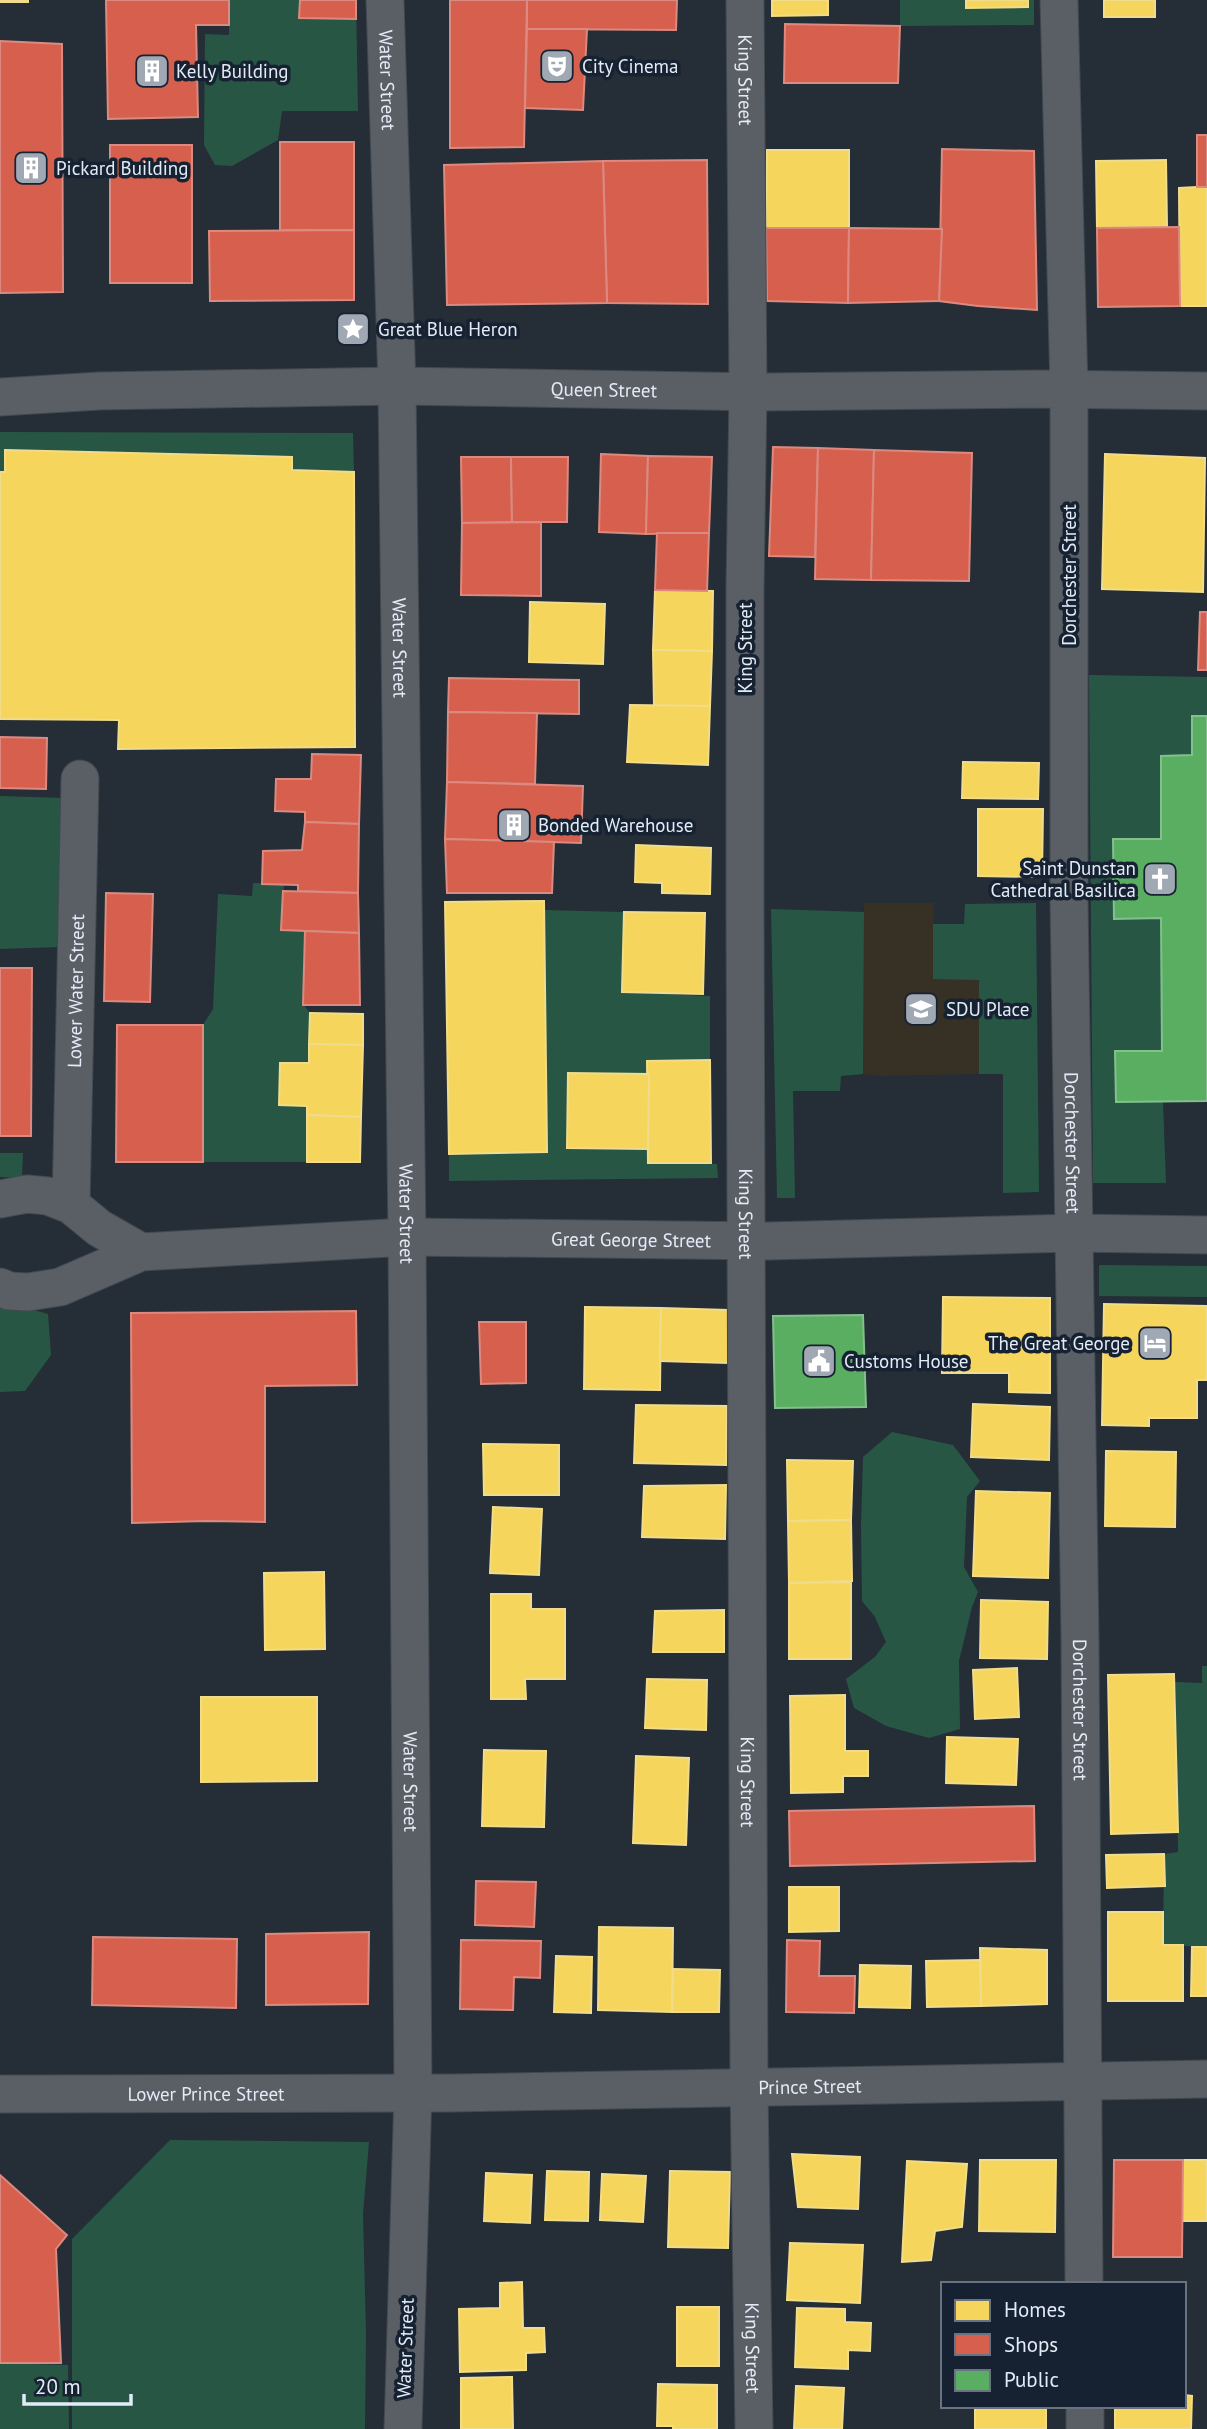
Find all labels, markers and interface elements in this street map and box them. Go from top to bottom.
street label: Water Street [374,29,401,131]
street label: King Street [733,34,758,126]
theatre icon: City Cinema [538,47,576,85]
building icon: Kelly Building [133,52,171,90]
place label: City Cinema [582,54,678,78]
place label: Kelly Building [176,59,289,83]
building icon: Pickard Building [12,149,50,187]
place label: Pickard Building [56,156,188,180]
place icon: Great Blue Heron [334,310,372,348]
place label: Great Blue Heron [378,317,518,341]
street label: Queen Street [550,377,658,402]
street label: Dorchester Street [1057,504,1081,646]
street label: Water Street [387,597,413,699]
street label: King Street [733,602,757,693]
building icon: Bonded Warehouse [495,806,533,844]
place label: Bonded Warehouse [538,813,693,837]
place label: Saint Dunstan Cathedral Basilica [991,856,1136,902]
church icon: Saint Dunstan Cathedral Basilica [1141,860,1179,898]
street label: Lower Water Street [62,913,89,1068]
school or university icon: SDU Place [902,990,940,1028]
place label: SDU Place [946,997,1029,1021]
street label: Dorchester Street [1060,1072,1086,1214]
street label: Water Street [394,1163,419,1265]
street label: King Street [734,1168,758,1260]
street label: Great George Street [551,1227,712,1252]
hotel icon: The Great George [1136,1324,1174,1362]
place label: The Great George [988,1331,1130,1355]
public building icon: Customs House [800,1342,838,1380]
place label: Customs House [844,1349,969,1373]
street label: Dorchester Street [1068,1639,1093,1781]
street label: Water Street [398,1731,423,1833]
street label: King Street [736,1736,760,1828]
street label: Prince Street [758,2073,862,2099]
street label: Lower Prince Street [127,2081,285,2106]
legend [941,2282,1186,2408]
text: Homes [1004,2296,1066,2323]
street label: Water Street [391,2297,419,2399]
street label: King Street [740,2302,765,2394]
text: Shops [1004,2331,1058,2358]
scale bar [24,2362,131,2406]
text: Public [1004,2366,1059,2393]
text: 20 m [35,2373,81,2400]

